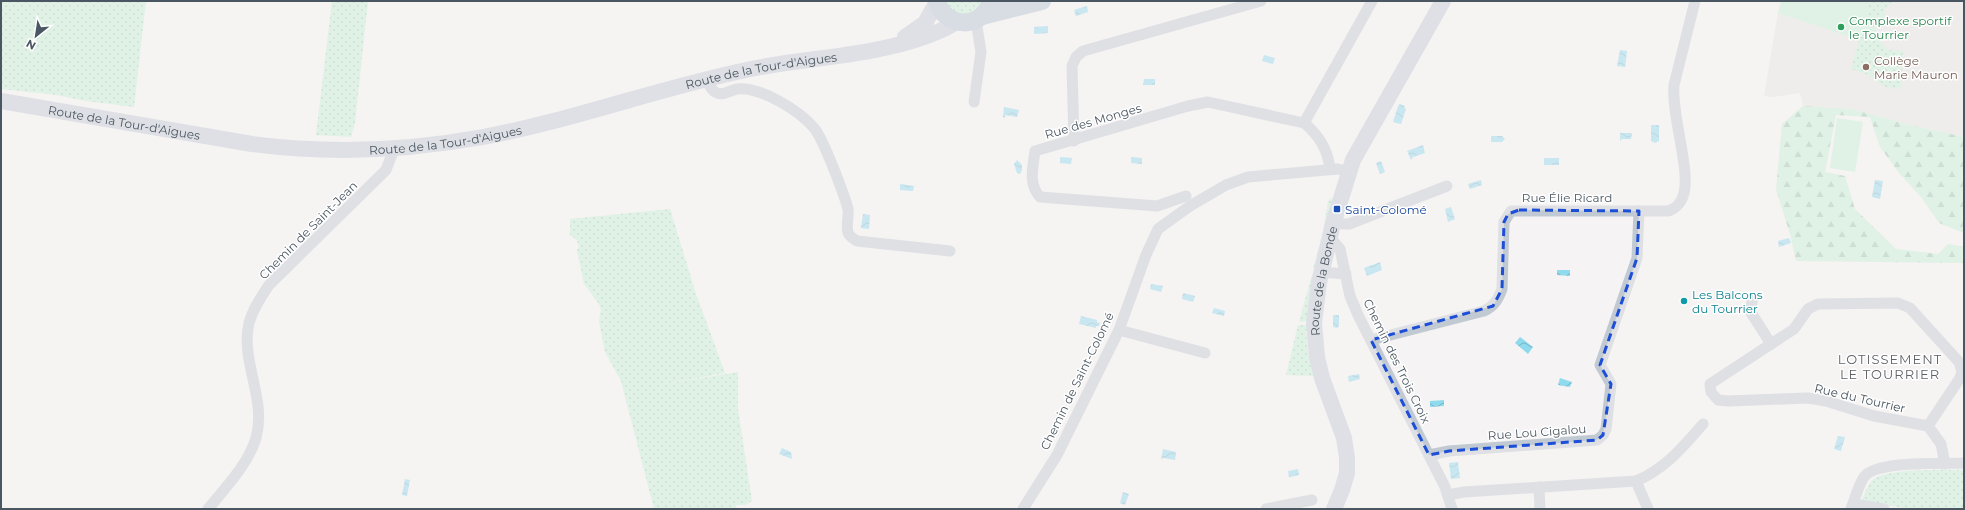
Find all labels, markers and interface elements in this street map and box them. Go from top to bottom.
place label: Complexe sportif le Tourrier [1849,13,1952,42]
north arrow [16,16,56,56]
marker: Complexe sportif le Tourrier [1836,22,1846,32]
text: N [24,36,38,53]
street label: Route de la Tour-d'Aigues [684,49,838,92]
place label: Collège Marie Mauron [1874,53,1958,82]
marker: Collège Marie Mauron [1861,62,1871,72]
street label: Rue des Monges [1043,100,1143,142]
street label: Route de la Tour-d'Aigues [47,102,201,143]
street label: Route de la Tour-d'Aigues [369,122,523,157]
street label: Chemin de Saint-Jean [256,178,360,282]
street label: Rue Élie Ricard [1522,190,1612,205]
place label: Saint-Colomé [1345,202,1427,217]
marker: Saint-Colomé [1332,204,1342,214]
street label: Route de la Bonde [1306,225,1340,337]
place label: Les Balcons du Tourrier [1692,287,1763,316]
street label: Chemin des Trois Croix [1360,296,1434,426]
marker: Les Balcons du Tourrier [1679,296,1689,306]
street label: Chemin de Saint-Colomé [1037,310,1117,452]
district label: LOTISSEMENT LE TOURRIER [1838,351,1942,382]
street label: Rue du Tourrier [1813,380,1907,416]
street label: Rue Lou Cigalou [1487,421,1587,443]

